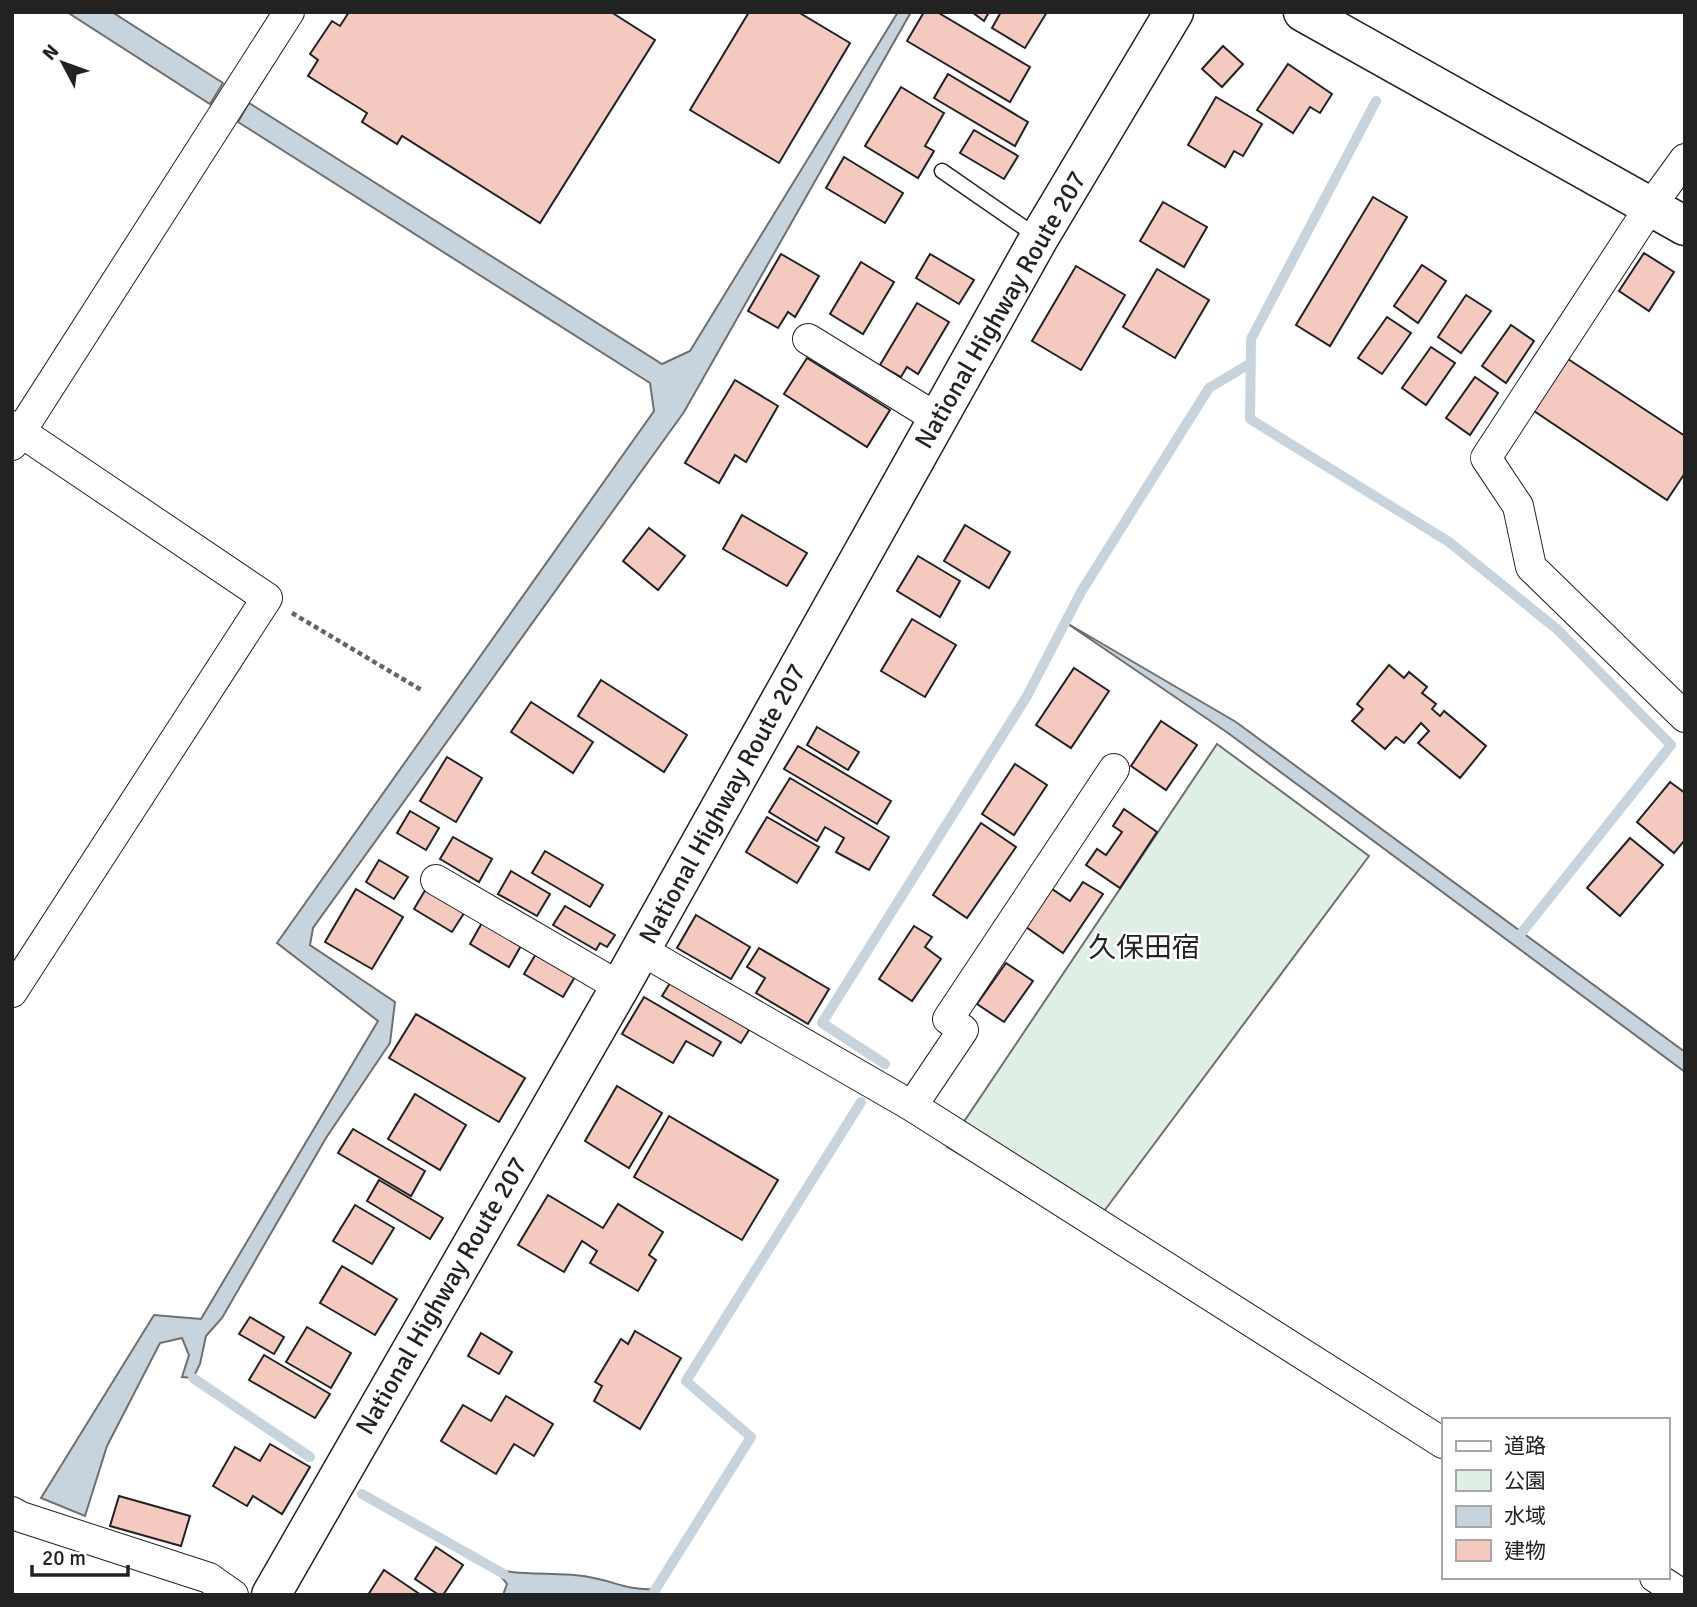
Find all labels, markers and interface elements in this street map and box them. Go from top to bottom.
north arrow [28,28,98,98]
text: N [38,40,64,65]
street label: National Highway Route 207 [908,166,1094,454]
street label: National Highway Route 207 [633,658,813,950]
district label: 久保田宿 [1088,931,1200,965]
street label: National Highway Route 207 [349,1152,535,1440]
legend [1442,1418,1669,1579]
text: 道路 [1504,1433,1546,1459]
text: 公園 [1504,1468,1546,1494]
text: 水域 [1504,1503,1546,1529]
scale bar [32,1534,128,1578]
text: 建物 [1504,1538,1546,1564]
text: 20 m [42,1545,86,1571]

